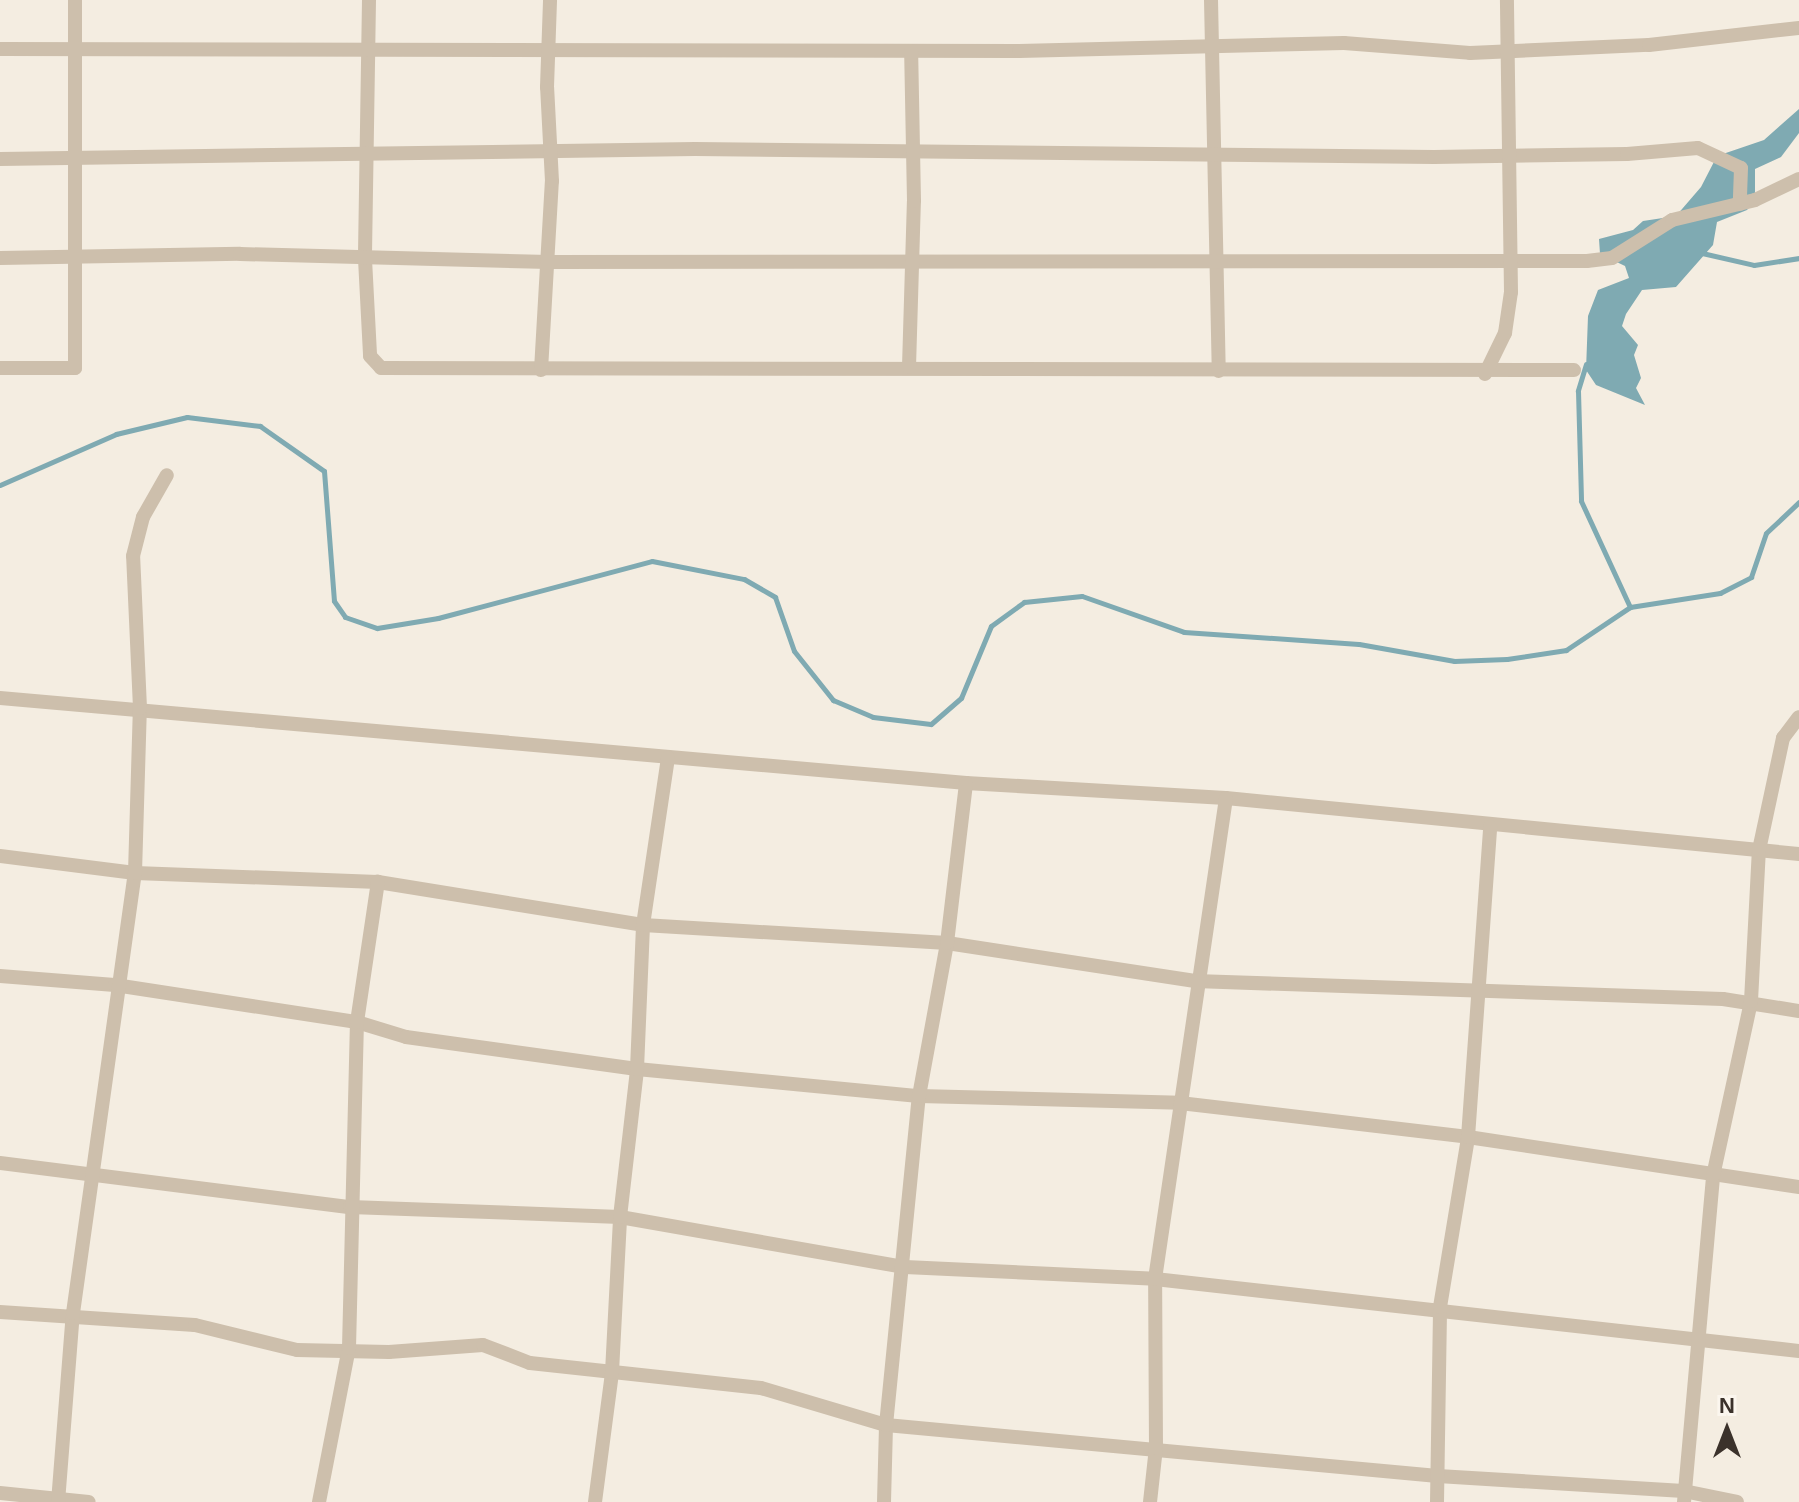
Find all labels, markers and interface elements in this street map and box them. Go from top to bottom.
north arrow [1687,1390,1767,1470]
text: N [1719,1393,1735,1418]

